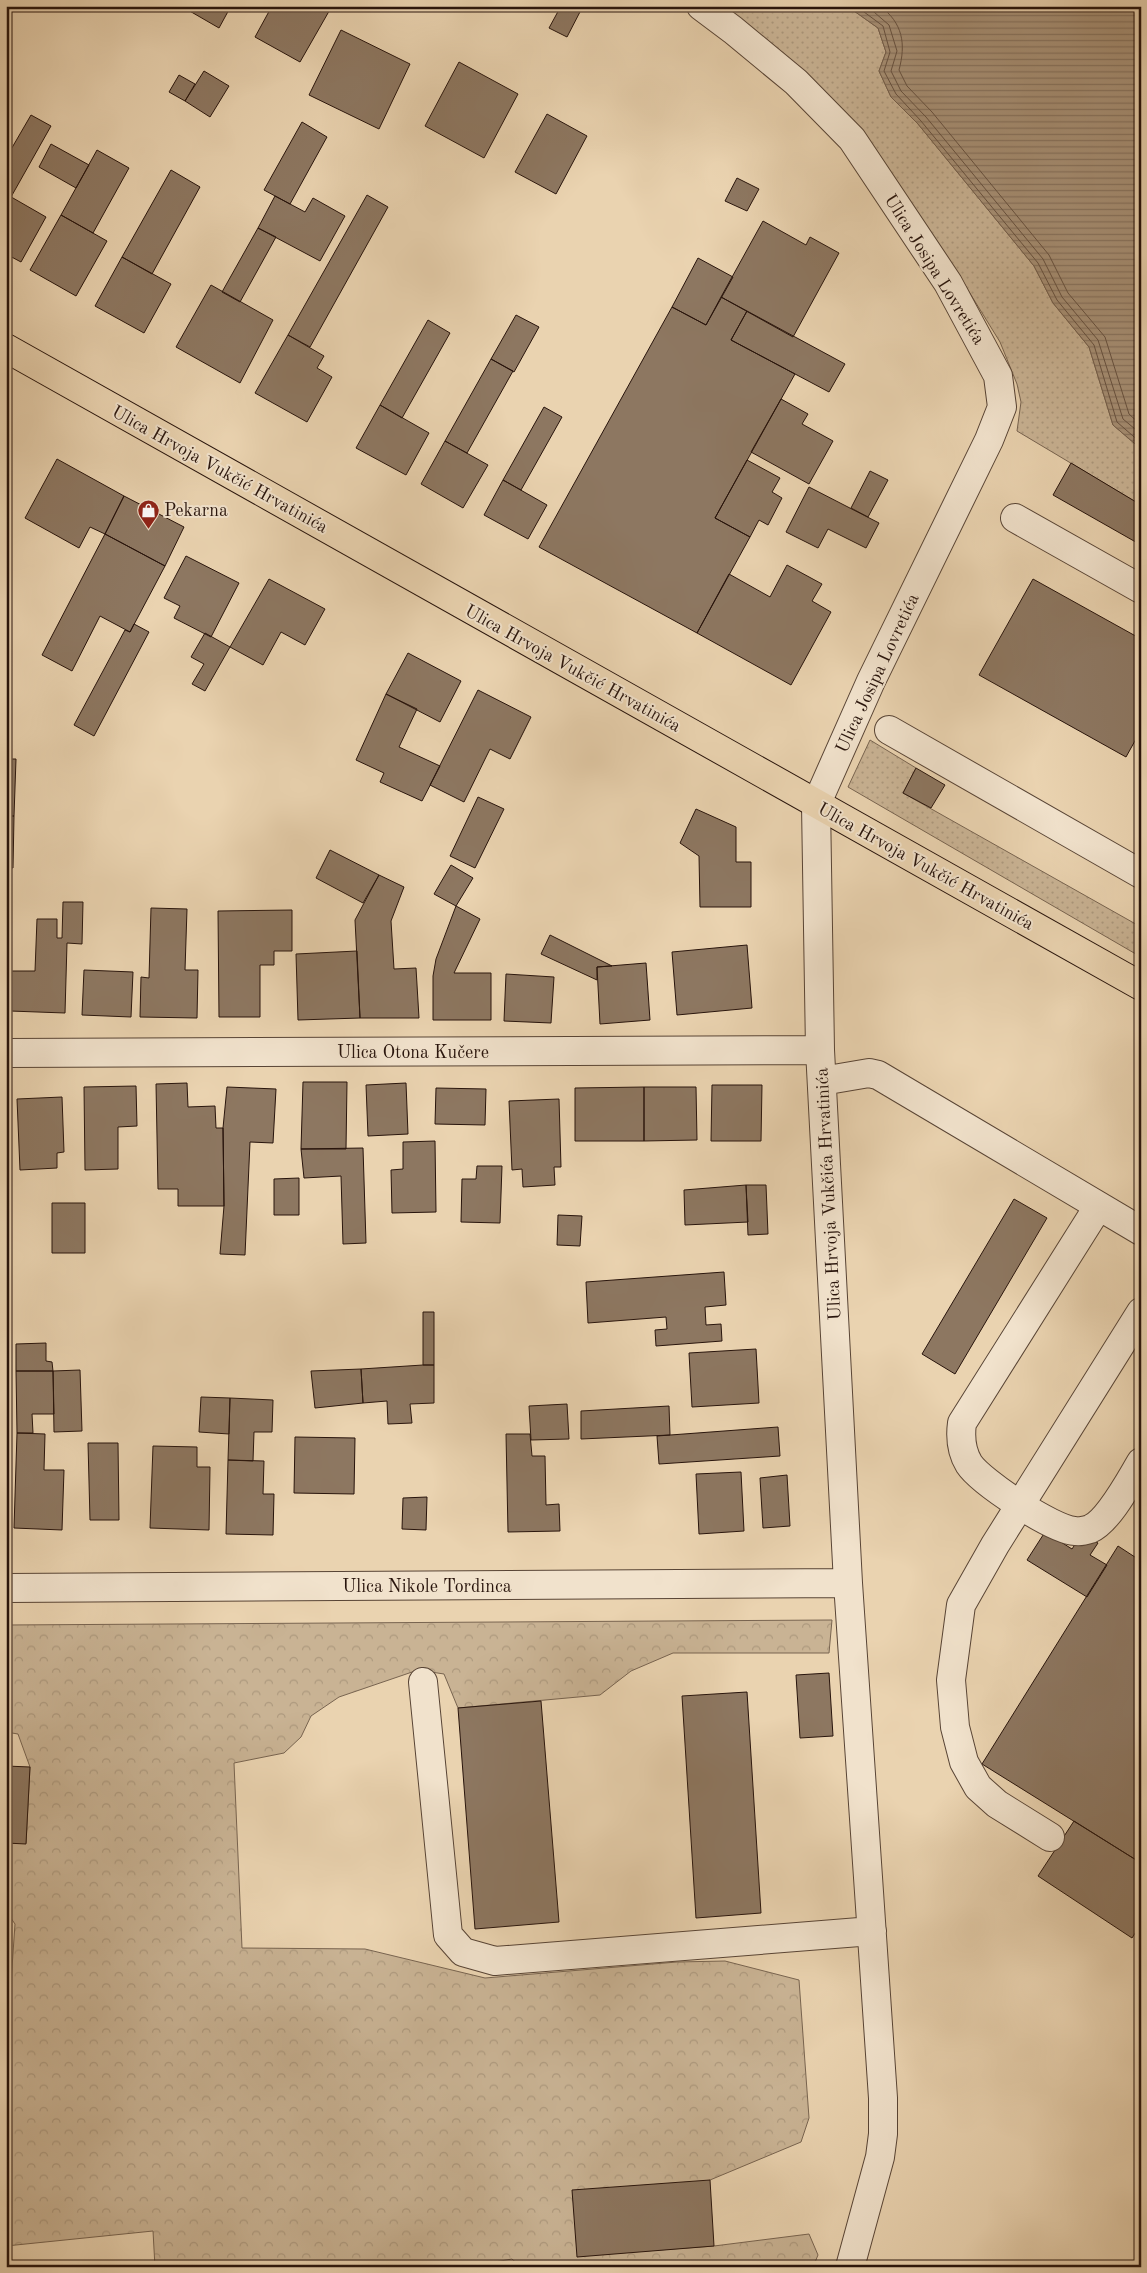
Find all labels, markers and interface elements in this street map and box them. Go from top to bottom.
street label: Ulica Josipa Lovretića [881,191,988,348]
street label: Ulica Hrvoja Vukčić Hrvatinića [108,403,331,537]
shop icon: Pekarna [136,498,160,529]
place label: Pekarna [164,502,228,520]
street label: Ulica Josipa Lovretića [833,591,923,756]
street label: Ulica Hrvoja Vukčić Hrvatinića [461,602,684,736]
street label: Ulica Hrvoja Vukčić Hrvatinića [814,800,1037,934]
street label: Ulica Otona Kučere [337,1044,489,1062]
street label: Ulica Hrvoja Vukčića Hrvatinića [813,1067,845,1321]
street label: Ulica Nikole Tordinca [342,1578,512,1596]

